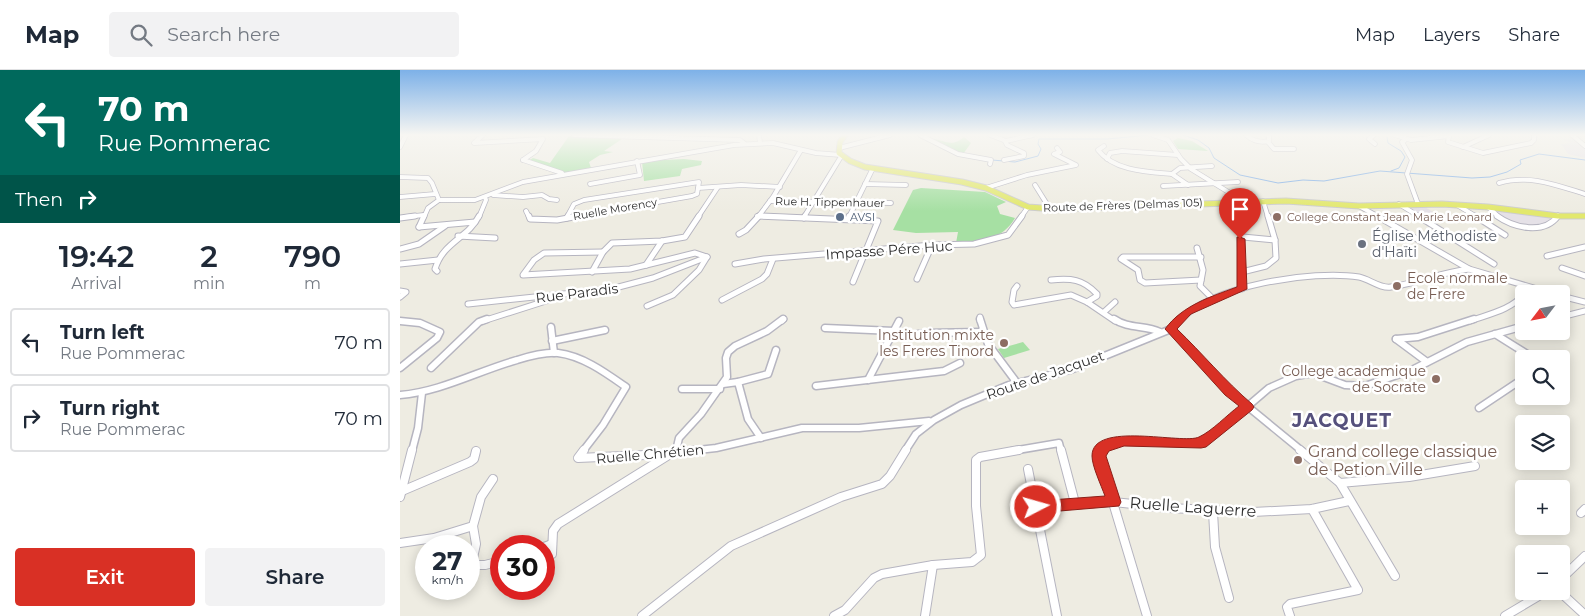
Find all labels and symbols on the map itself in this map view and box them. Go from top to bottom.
pin [1219,188,1261,239]
street label: Rue H. Tippenhauer [775,194,885,210]
street label: Ruelle Morency [572,195,658,223]
street label: Route de Frères (Delmas 105) [1043,195,1203,215]
place label: AVSI [850,210,875,224]
place label: College Constant Jean Marie Leonard [1287,210,1492,224]
marker: AVSI [834,211,846,223]
marker: College Constant Jean Marie Leonard [1271,211,1283,223]
place label: Église Méthodiste d'Haïti [1372,227,1497,261]
street label: Impasse Pére Huc [825,237,953,263]
marker: Église Méthodiste d'Haïti [1356,238,1368,250]
place label: Ecole normale de Frere [1407,269,1508,303]
street label: Rue Paradis [535,279,620,307]
marker: Ecole normale de Frere [1391,280,1403,292]
north arrow [1515,285,1570,340]
place label: Institution mixte les Freres Tinord [878,326,994,360]
marker: Institution mixte les Freres Tinord [998,337,1010,349]
street label: Route de Jacquet [984,346,1107,404]
place label: College academique de Socrate [1282,362,1426,396]
marker: College academique de Socrate [1430,373,1442,385]
district label: JACQUET [1291,409,1392,432]
street label: Ruelle Chrétien [595,440,705,468]
place label: Grand college classique de Petion Ville [1308,442,1497,479]
marker: Grand college classique de Petion Ville [1292,454,1304,466]
position arrow [1009,480,1061,532]
street label: Ruelle Laguerre [1129,493,1257,521]
speed limit sign: 30 [490,535,555,600]

